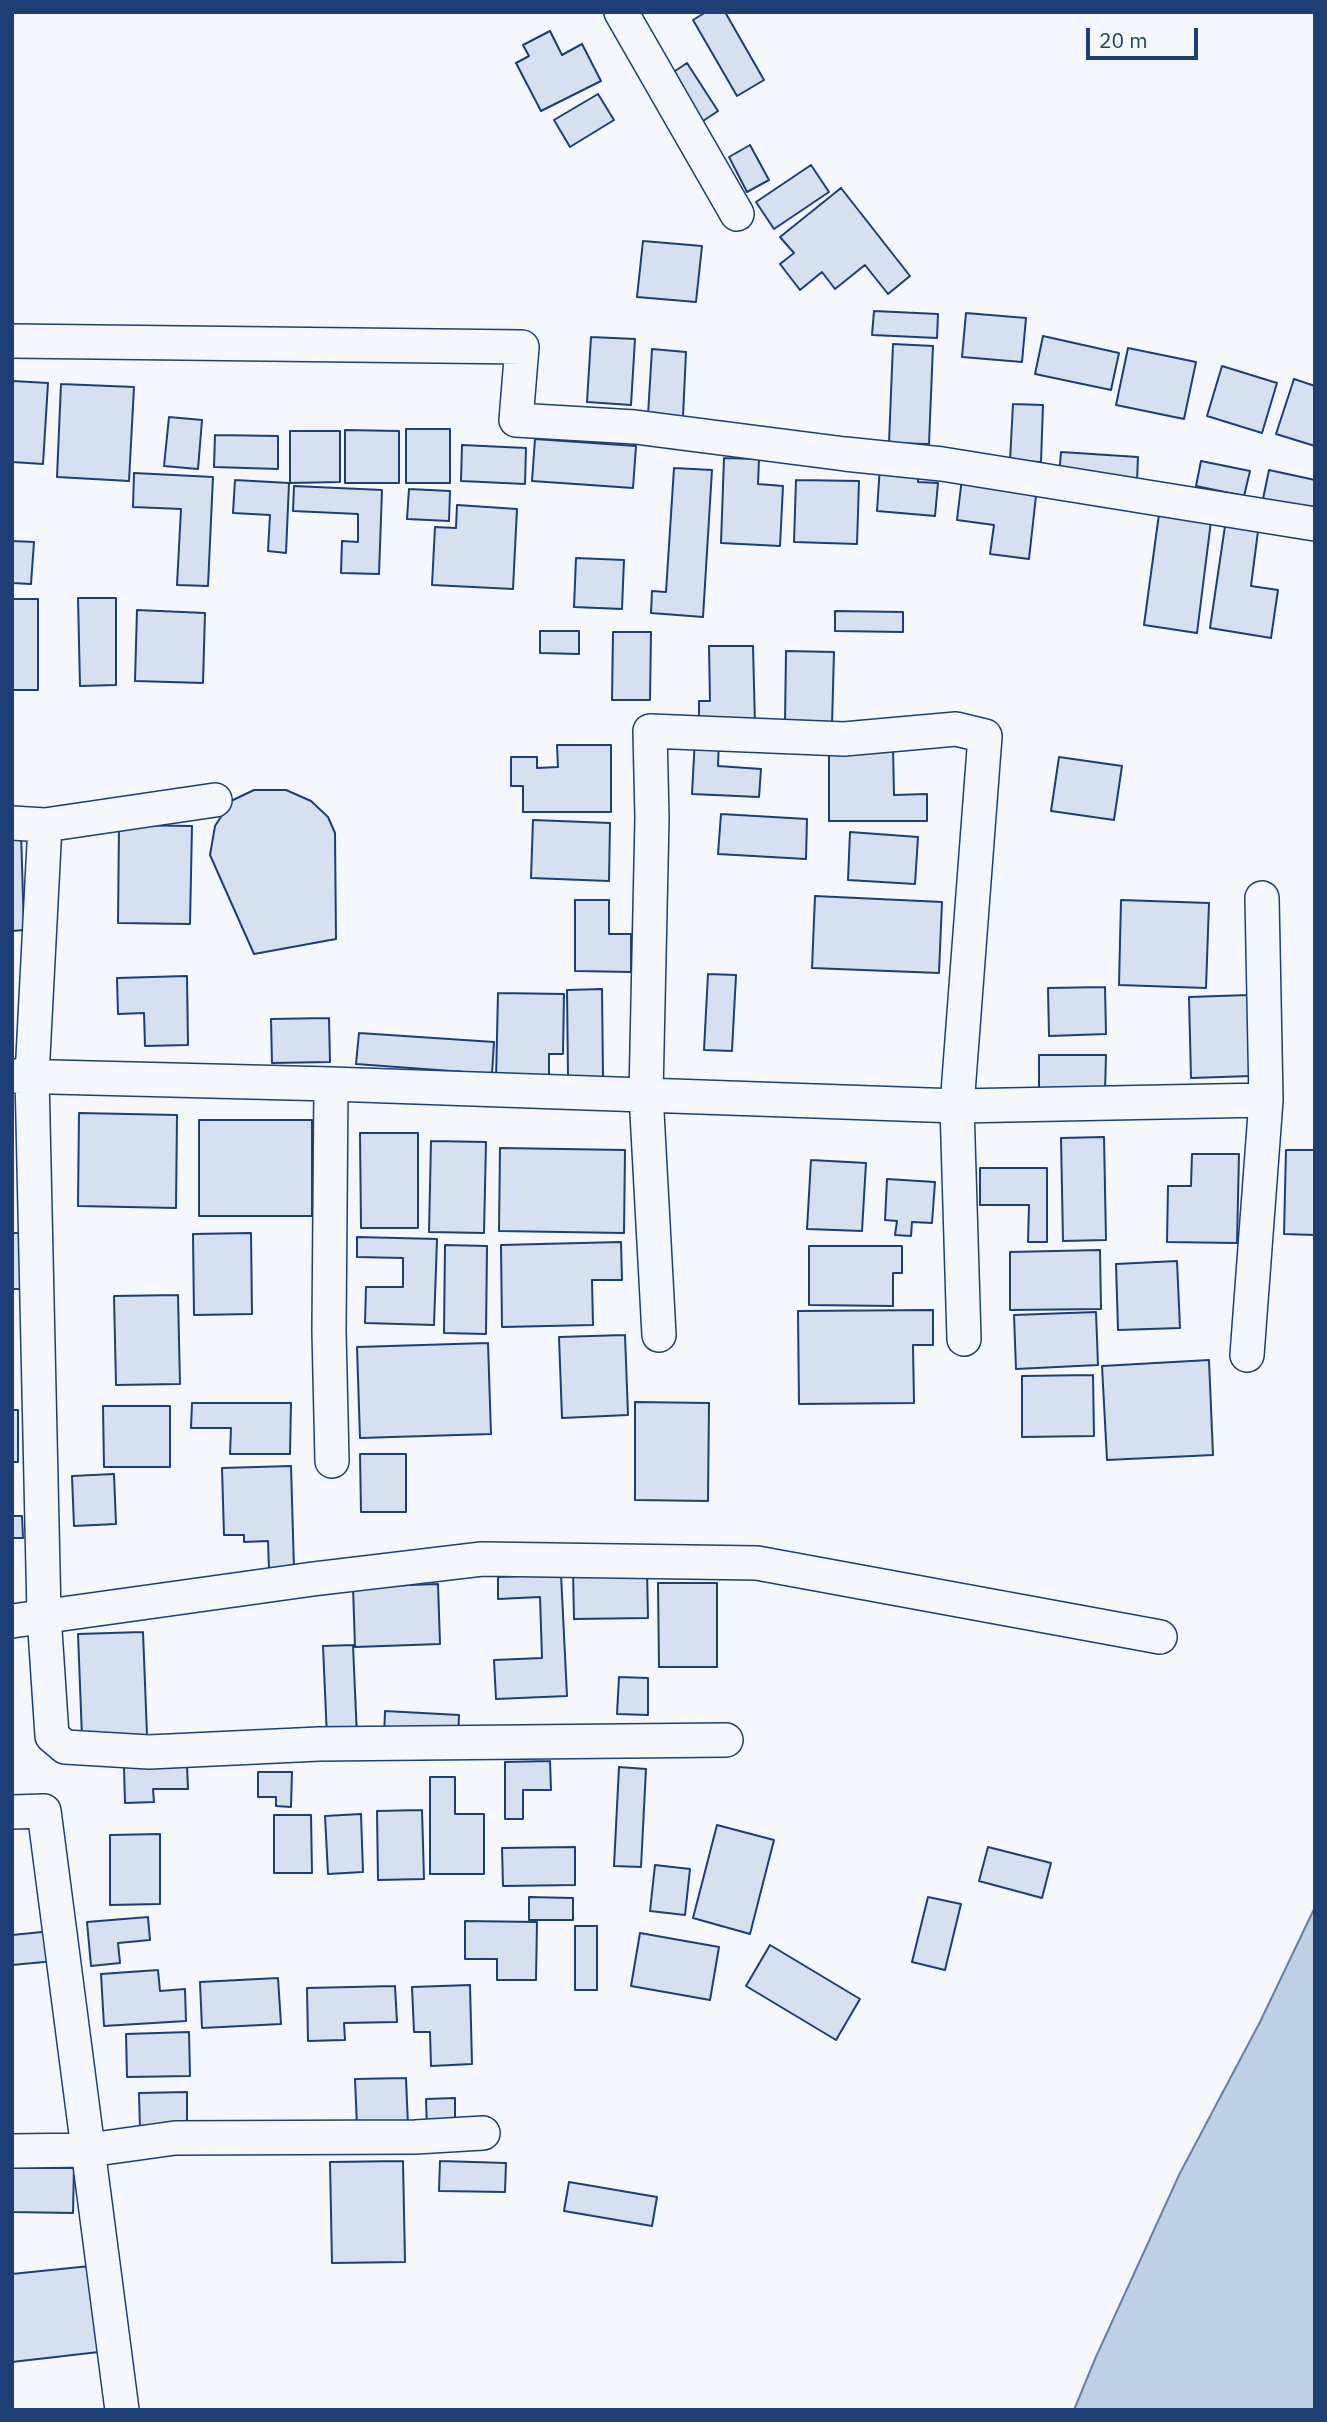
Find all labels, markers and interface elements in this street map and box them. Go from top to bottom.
scale bar [1089,14,1201,58]
text: 20 m [1099,26,1148,54]

